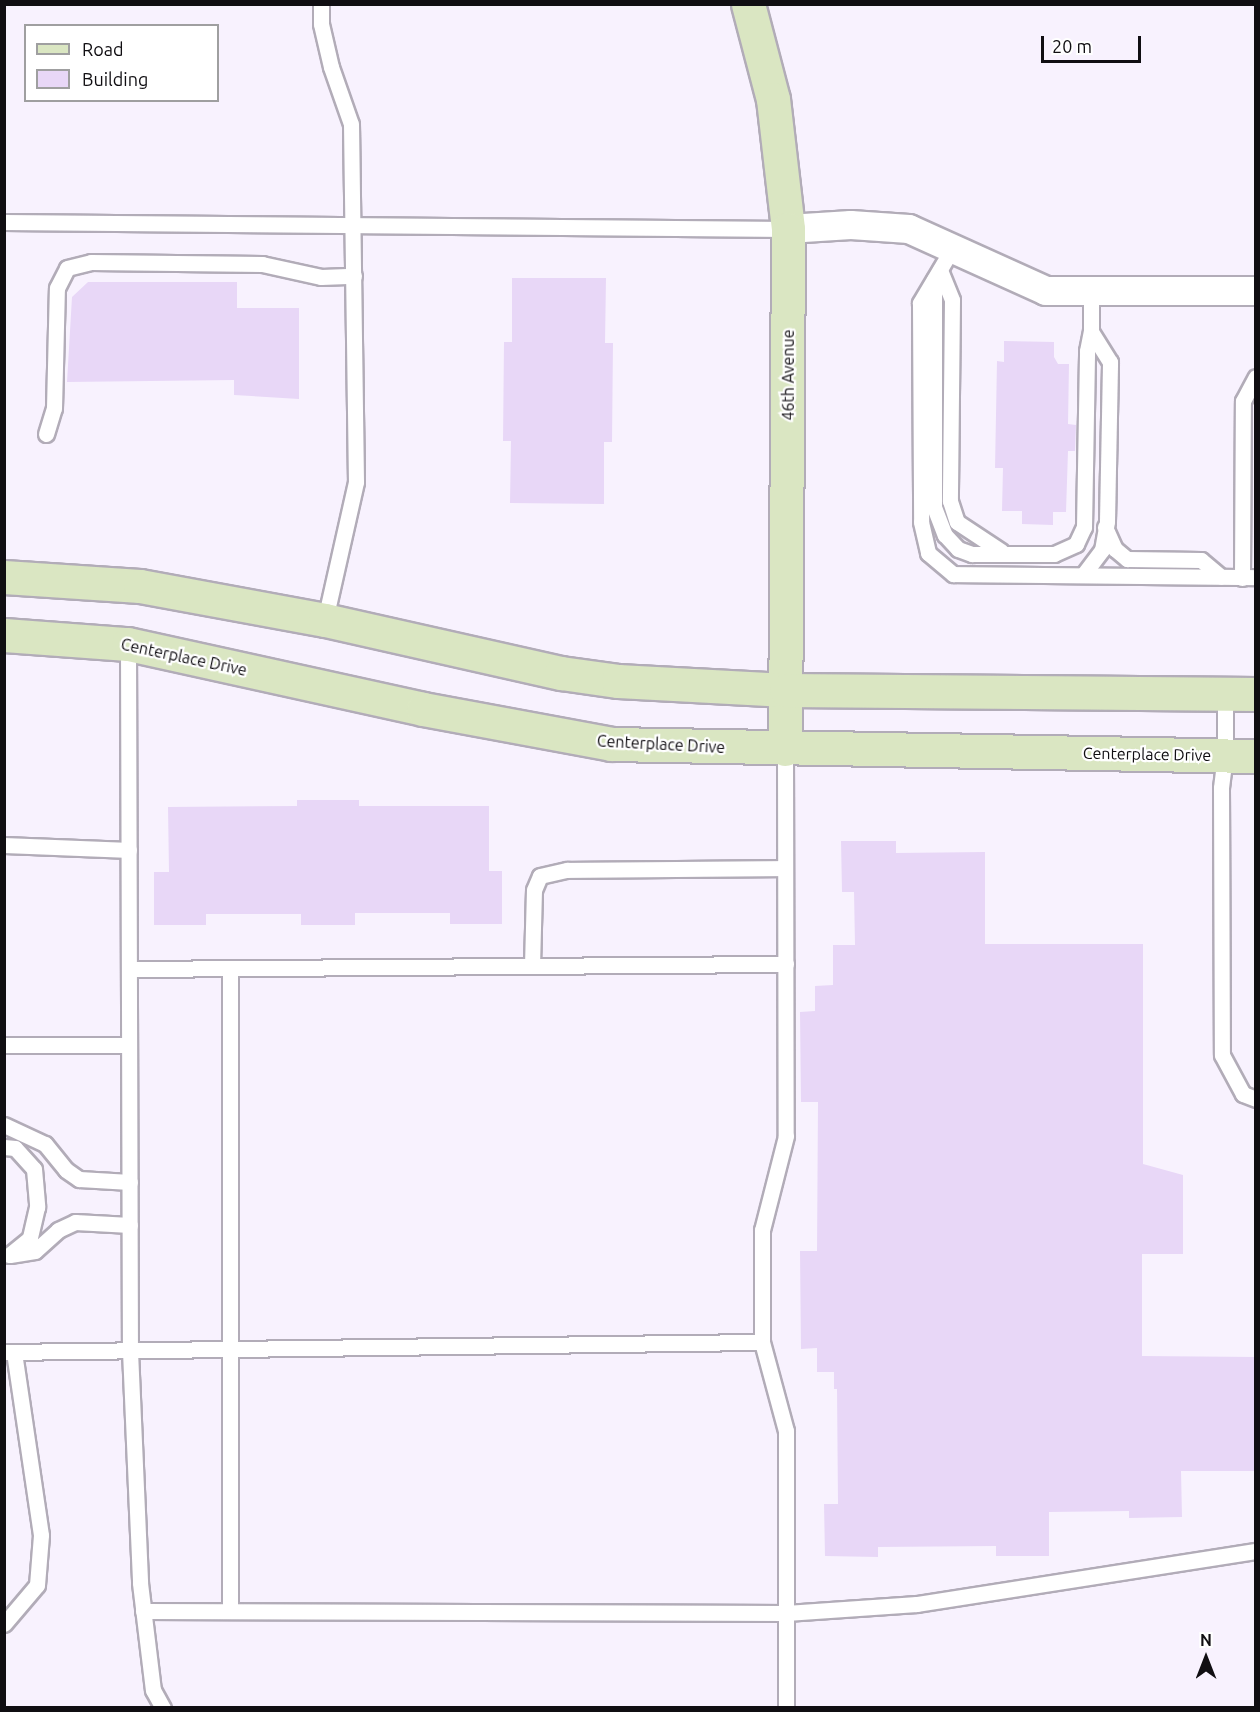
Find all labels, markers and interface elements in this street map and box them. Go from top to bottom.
legend [24,24,219,102]
scale bar [1044,24,1144,62]
text: 20 m [1052,36,1092,56]
text: Road [82,39,124,59]
text: Building [82,69,148,89]
street label: 46th Avenue [778,329,798,421]
street label: Centerplace Drive [119,634,249,680]
street label: Centerplace Drive [596,731,726,757]
street label: Centerplace Drive [1083,743,1211,765]
north arrow [1176,1628,1236,1688]
text: N [1200,1631,1212,1649]

